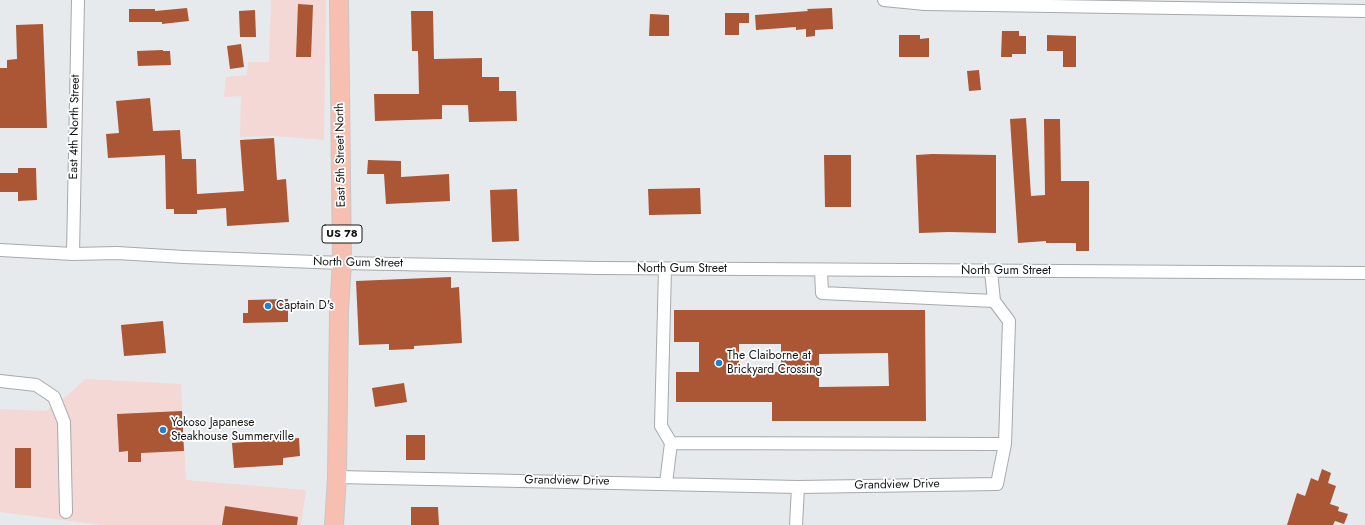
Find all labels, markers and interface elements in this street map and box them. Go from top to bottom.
street label: East 4th North Street [67,74,83,180]
street label: East 5th Street North [333,103,349,207]
road number: US 78 [322,225,362,243]
street label: North Gum Street [313,255,403,271]
street label: North Gum Street [637,262,727,276]
street label: North Gum Street [961,264,1051,278]
place label: Captain D's [276,299,334,313]
marker: Captain D's [263,301,273,311]
place label: The Claiborne at Brickyard Crossing [727,349,822,377]
marker: The Claiborne at Brickyard Crossing [714,358,724,368]
place label: Yokoso Japanese Steakhouse Summerville [171,416,294,444]
marker: Yokoso Japanese Steakhouse Summerville [158,425,168,435]
street label: Grandview Drive [524,473,610,489]
street label: Grandview Drive [854,477,940,493]

